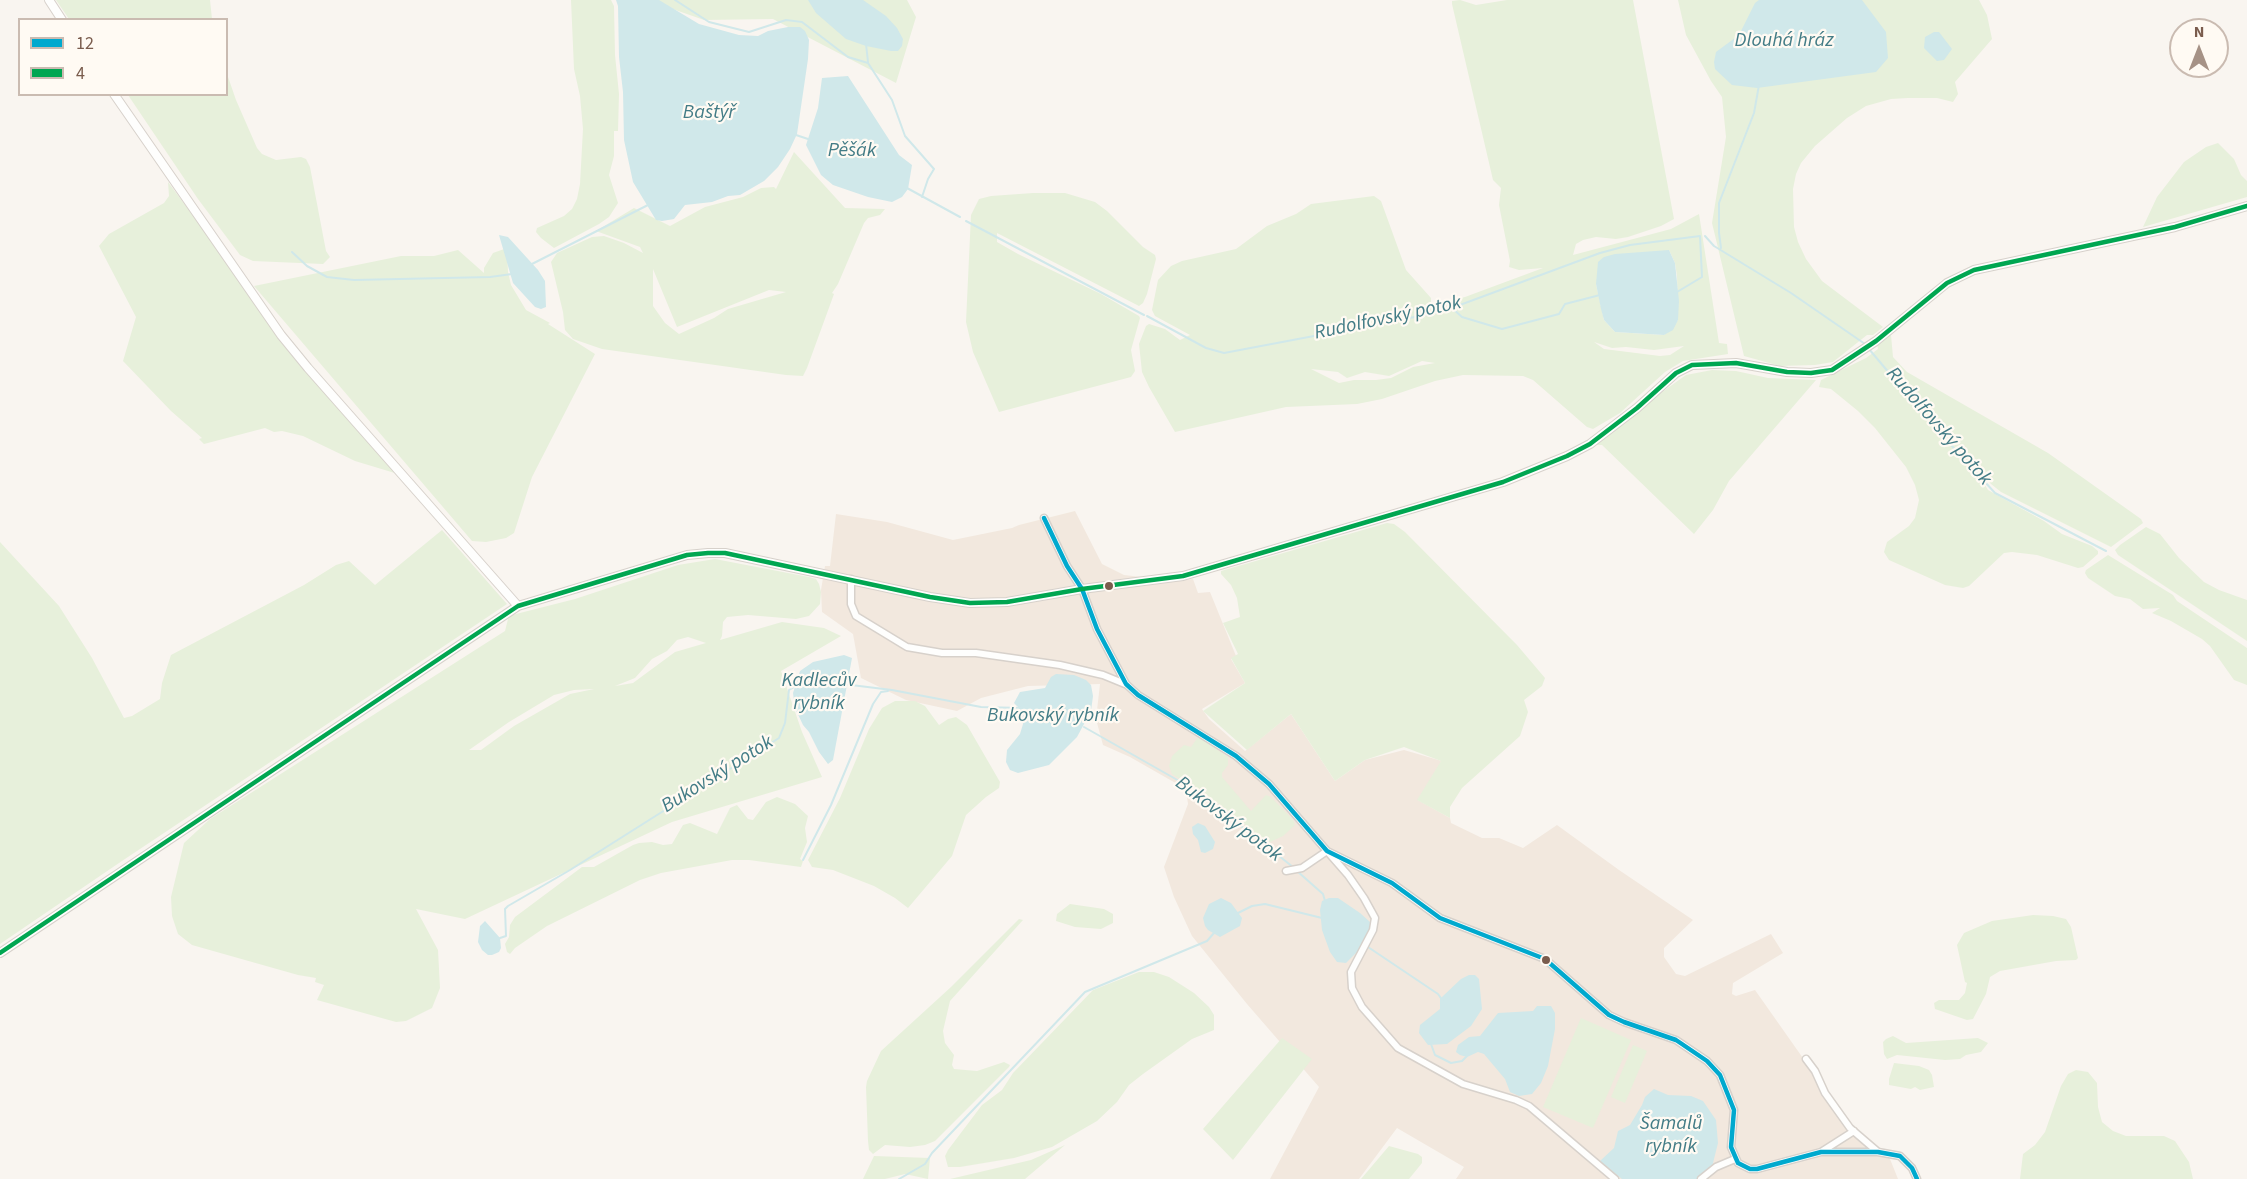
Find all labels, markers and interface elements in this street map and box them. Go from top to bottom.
legend [18,18,228,96]
north arrow [2169,18,2229,78]
text: N [2194,21,2204,43]
water label: Dlouhá hráz [1735,30,1833,54]
text: 12 [76,31,94,56]
text: 4 [76,61,85,86]
water label: Baštýř [683,102,735,126]
water label: Pěšák [828,140,876,164]
water label: Rudolfovský potok [1312,292,1464,346]
water label: Rudolfovský potok [1880,363,1996,491]
unlabelled marker [1103,580,1115,592]
water label: Kadlecův rybník [781,670,857,717]
water label: Bukovský rybník [987,705,1119,729]
water label: Bukovský potok [658,731,778,819]
water label: Bukovský potok [1170,772,1286,868]
unlabelled marker [1540,954,1552,966]
water label: Šamalů rybník [1640,1113,1702,1160]

